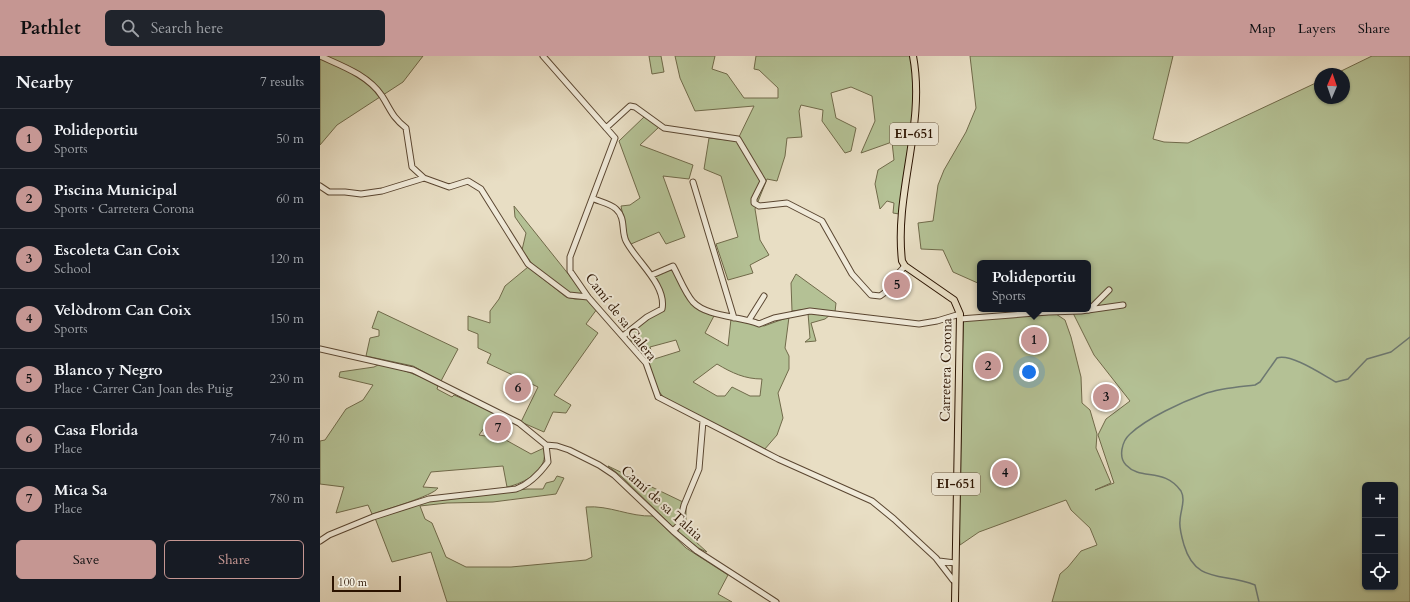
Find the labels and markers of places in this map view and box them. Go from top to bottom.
pin: 5 [884,270,910,300]
pin: 1 [1021,325,1047,355]
pin: 2 [975,351,1001,381]
pin: 6 [505,373,531,403]
pin: 3 [1093,382,1119,412]
pin: 7 [485,413,511,443]
pin: 4 [992,458,1018,488]

